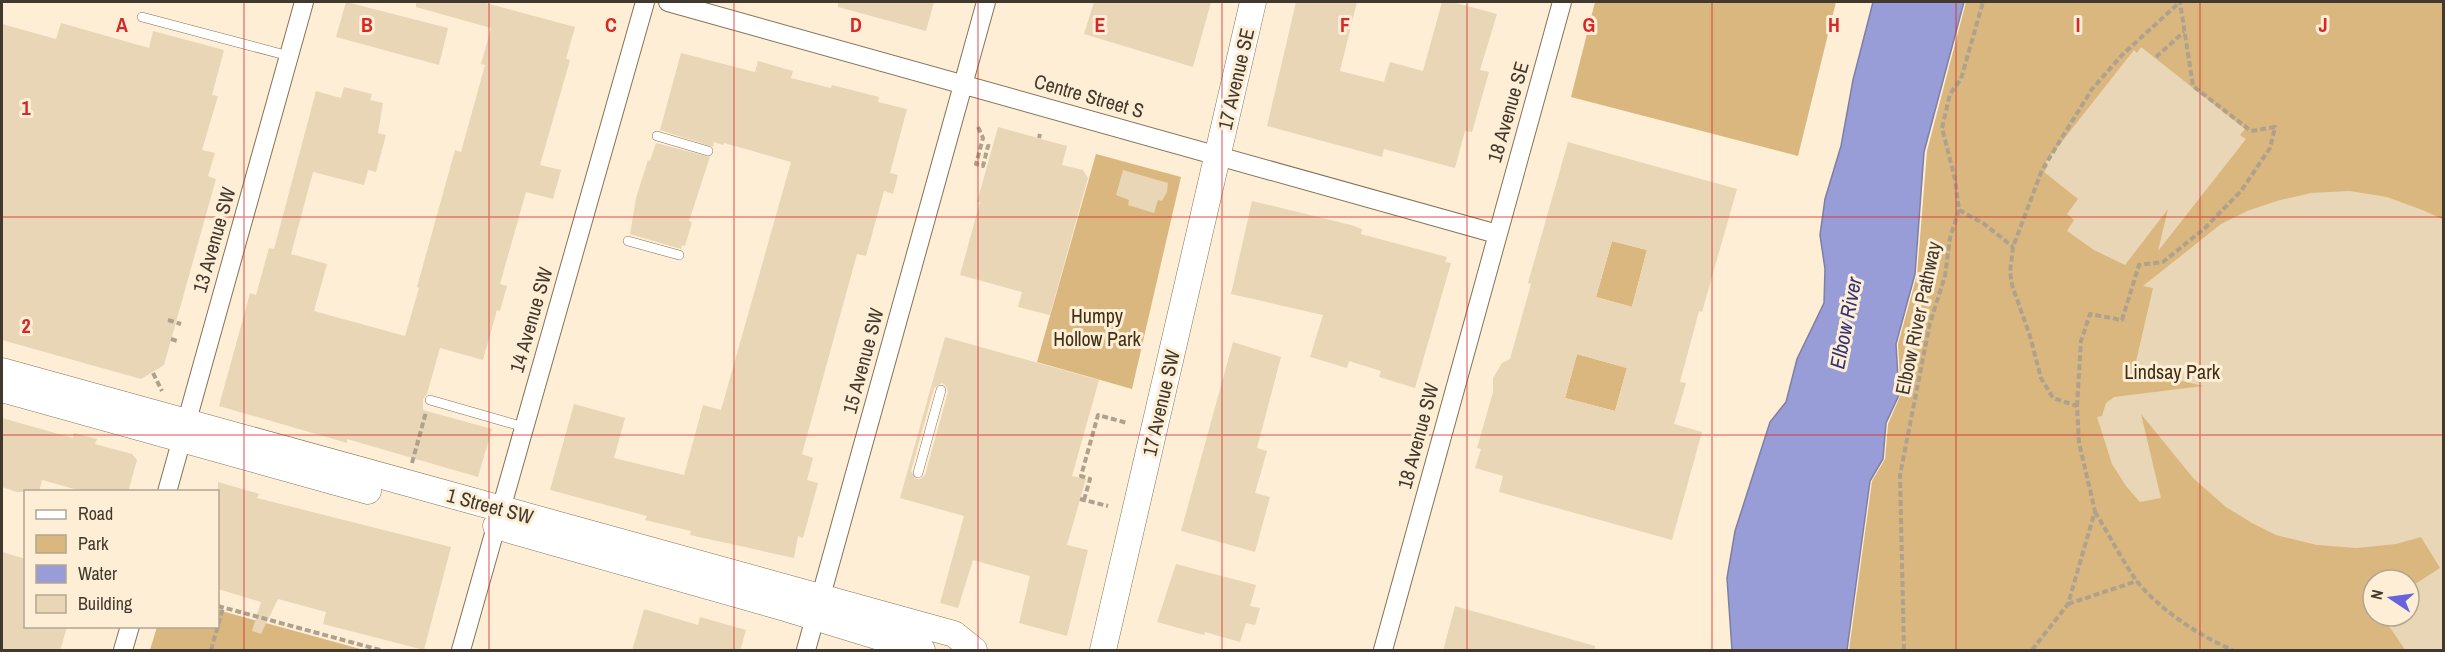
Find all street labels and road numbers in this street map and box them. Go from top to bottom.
street label: 17 Avenue SE [1211,25,1260,132]
street label: 18 Avenue SE [1480,58,1535,165]
street label: Centre Street S [1031,67,1147,124]
street label: 13 Avenue SW [186,184,242,296]
street label: Elbow River Pathway [1888,238,1947,397]
street label: 14 Avenue SW [503,264,559,376]
street label: 15 Avenue SW [835,305,890,417]
street label: 17 Avenue SW [1135,347,1186,459]
street label: 18 Avenue SW [1390,380,1445,492]
street label: 1 Street SW [444,481,537,530]

